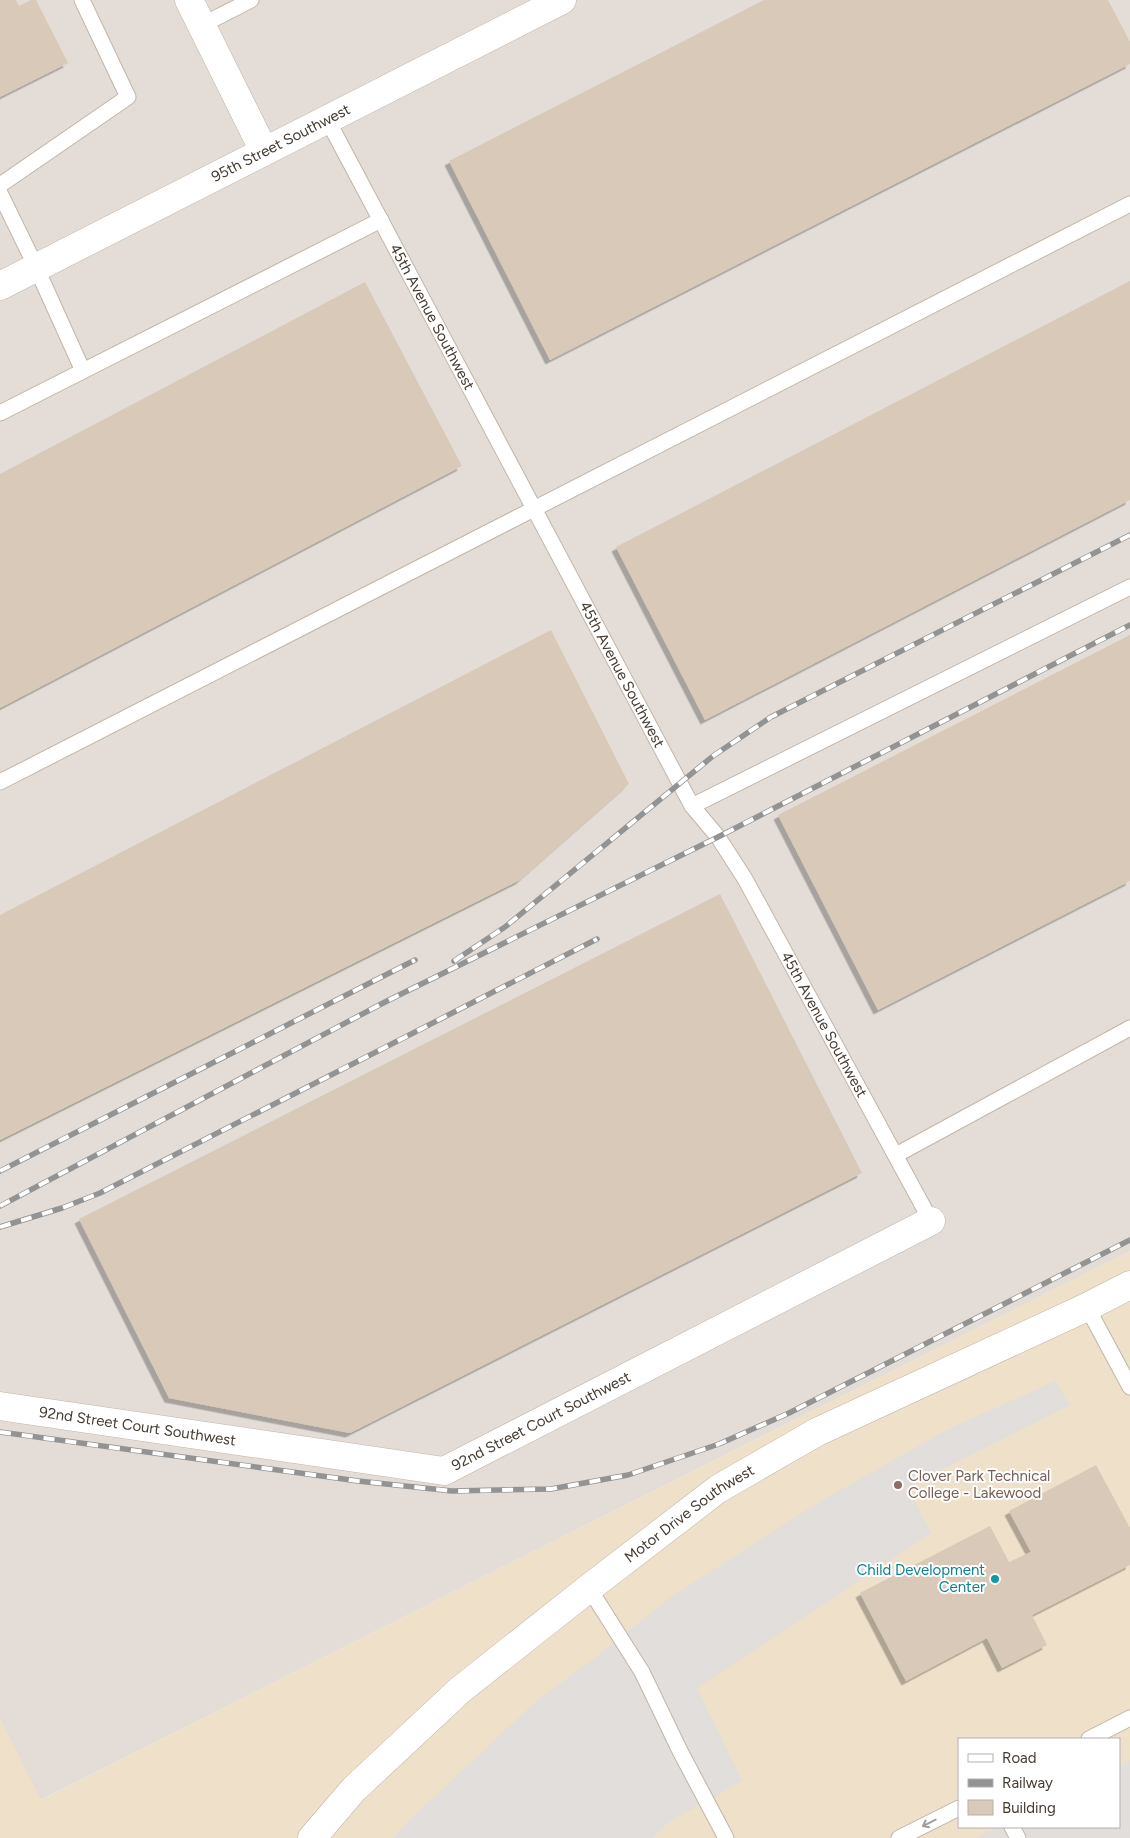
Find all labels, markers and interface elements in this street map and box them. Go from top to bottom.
street label: 95th Street Southwest [208,100,353,186]
street label: 45th Avenue Southwest [386,241,478,393]
street label: 45th Avenue Southwest [576,598,668,751]
street label: 45th Avenue Southwest [777,949,871,1101]
street label: 92nd Street Court Southwest [449,1368,634,1474]
street label: 92nd Street Court Southwest [38,1403,237,1449]
street label: Motor Drive Southwest [621,1461,758,1566]
place label: Clover Park Technical College - Lakewood [908,1467,1050,1502]
marker: Clover Park Technical College - Lakewood [892,1479,904,1491]
place label: Child Development Center [857,1561,985,1596]
marker: Child Development Center [989,1573,1001,1585]
legend [958,1738,1120,1828]
text: Road [1002,1749,1037,1767]
text: Railway [1002,1774,1053,1792]
text: Building [1002,1799,1056,1817]
one-way arrow [922,1819,937,1828]

